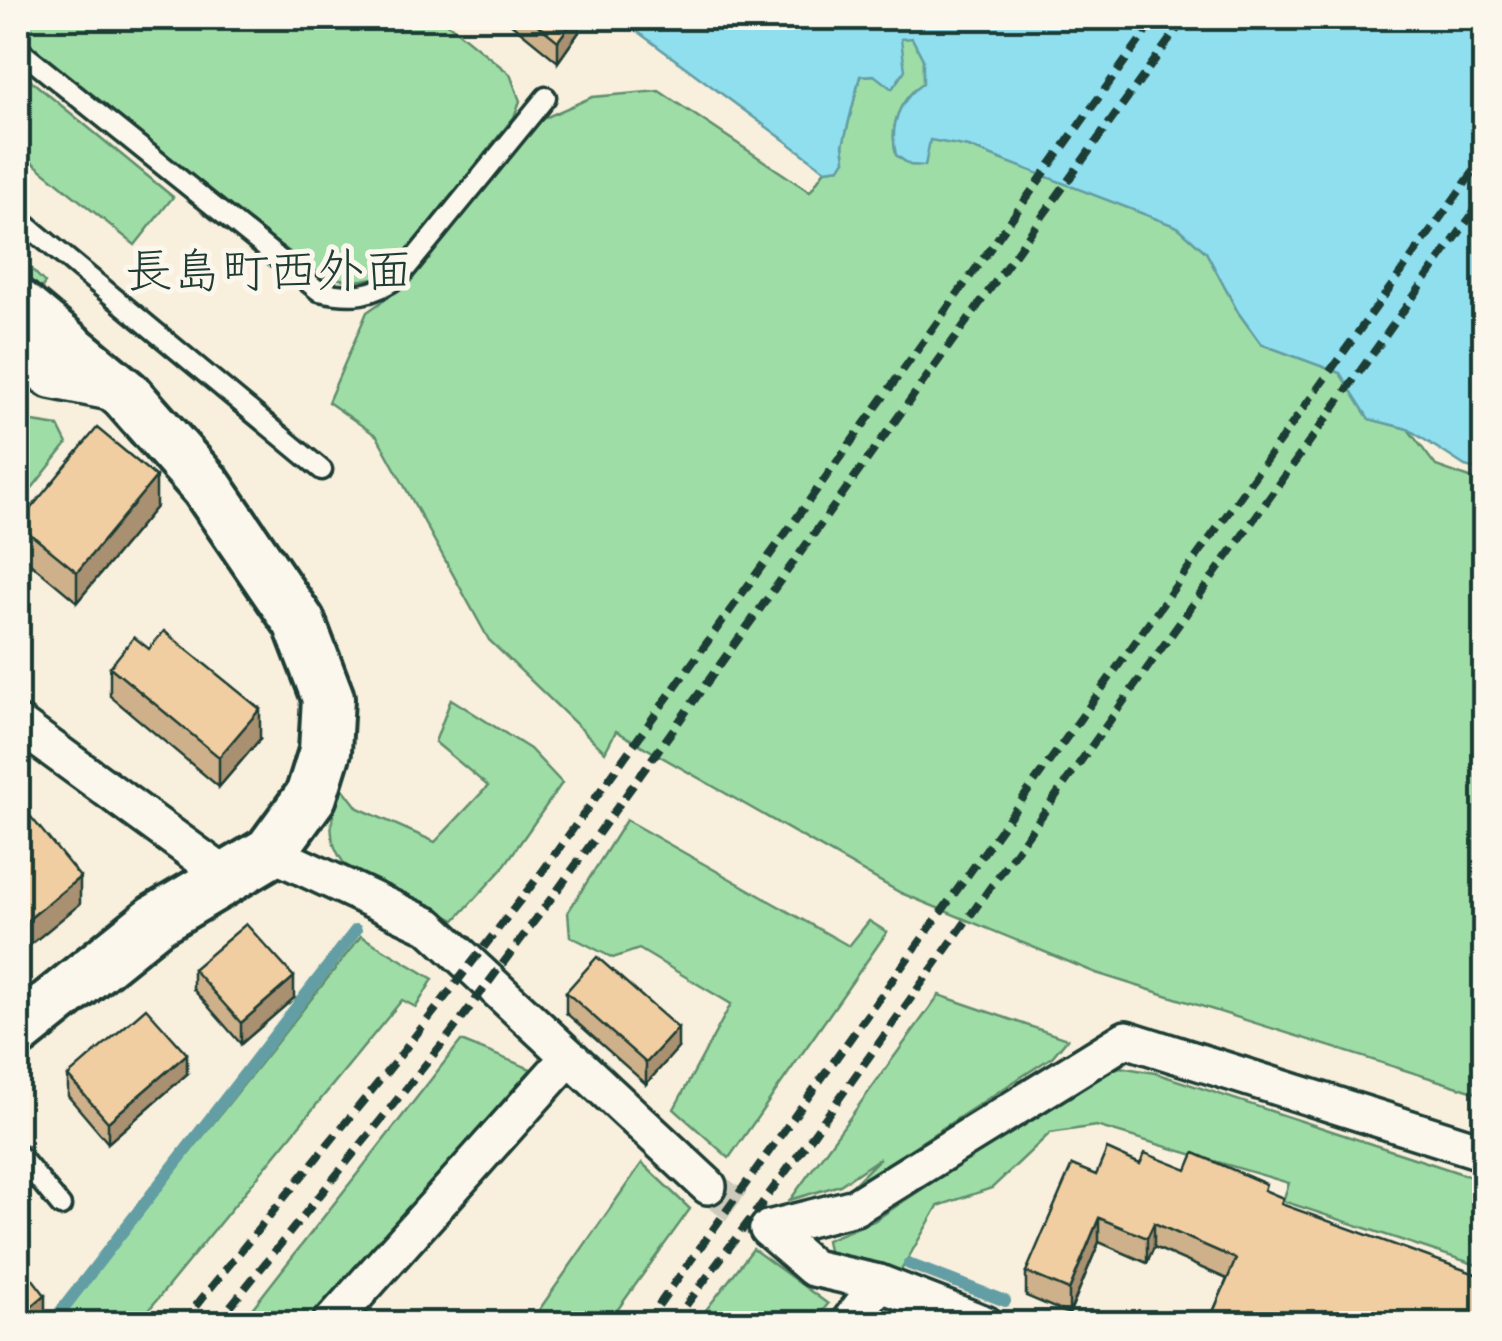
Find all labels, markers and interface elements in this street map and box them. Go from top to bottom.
district label: 長島町西外面 [125,241,413,301]

